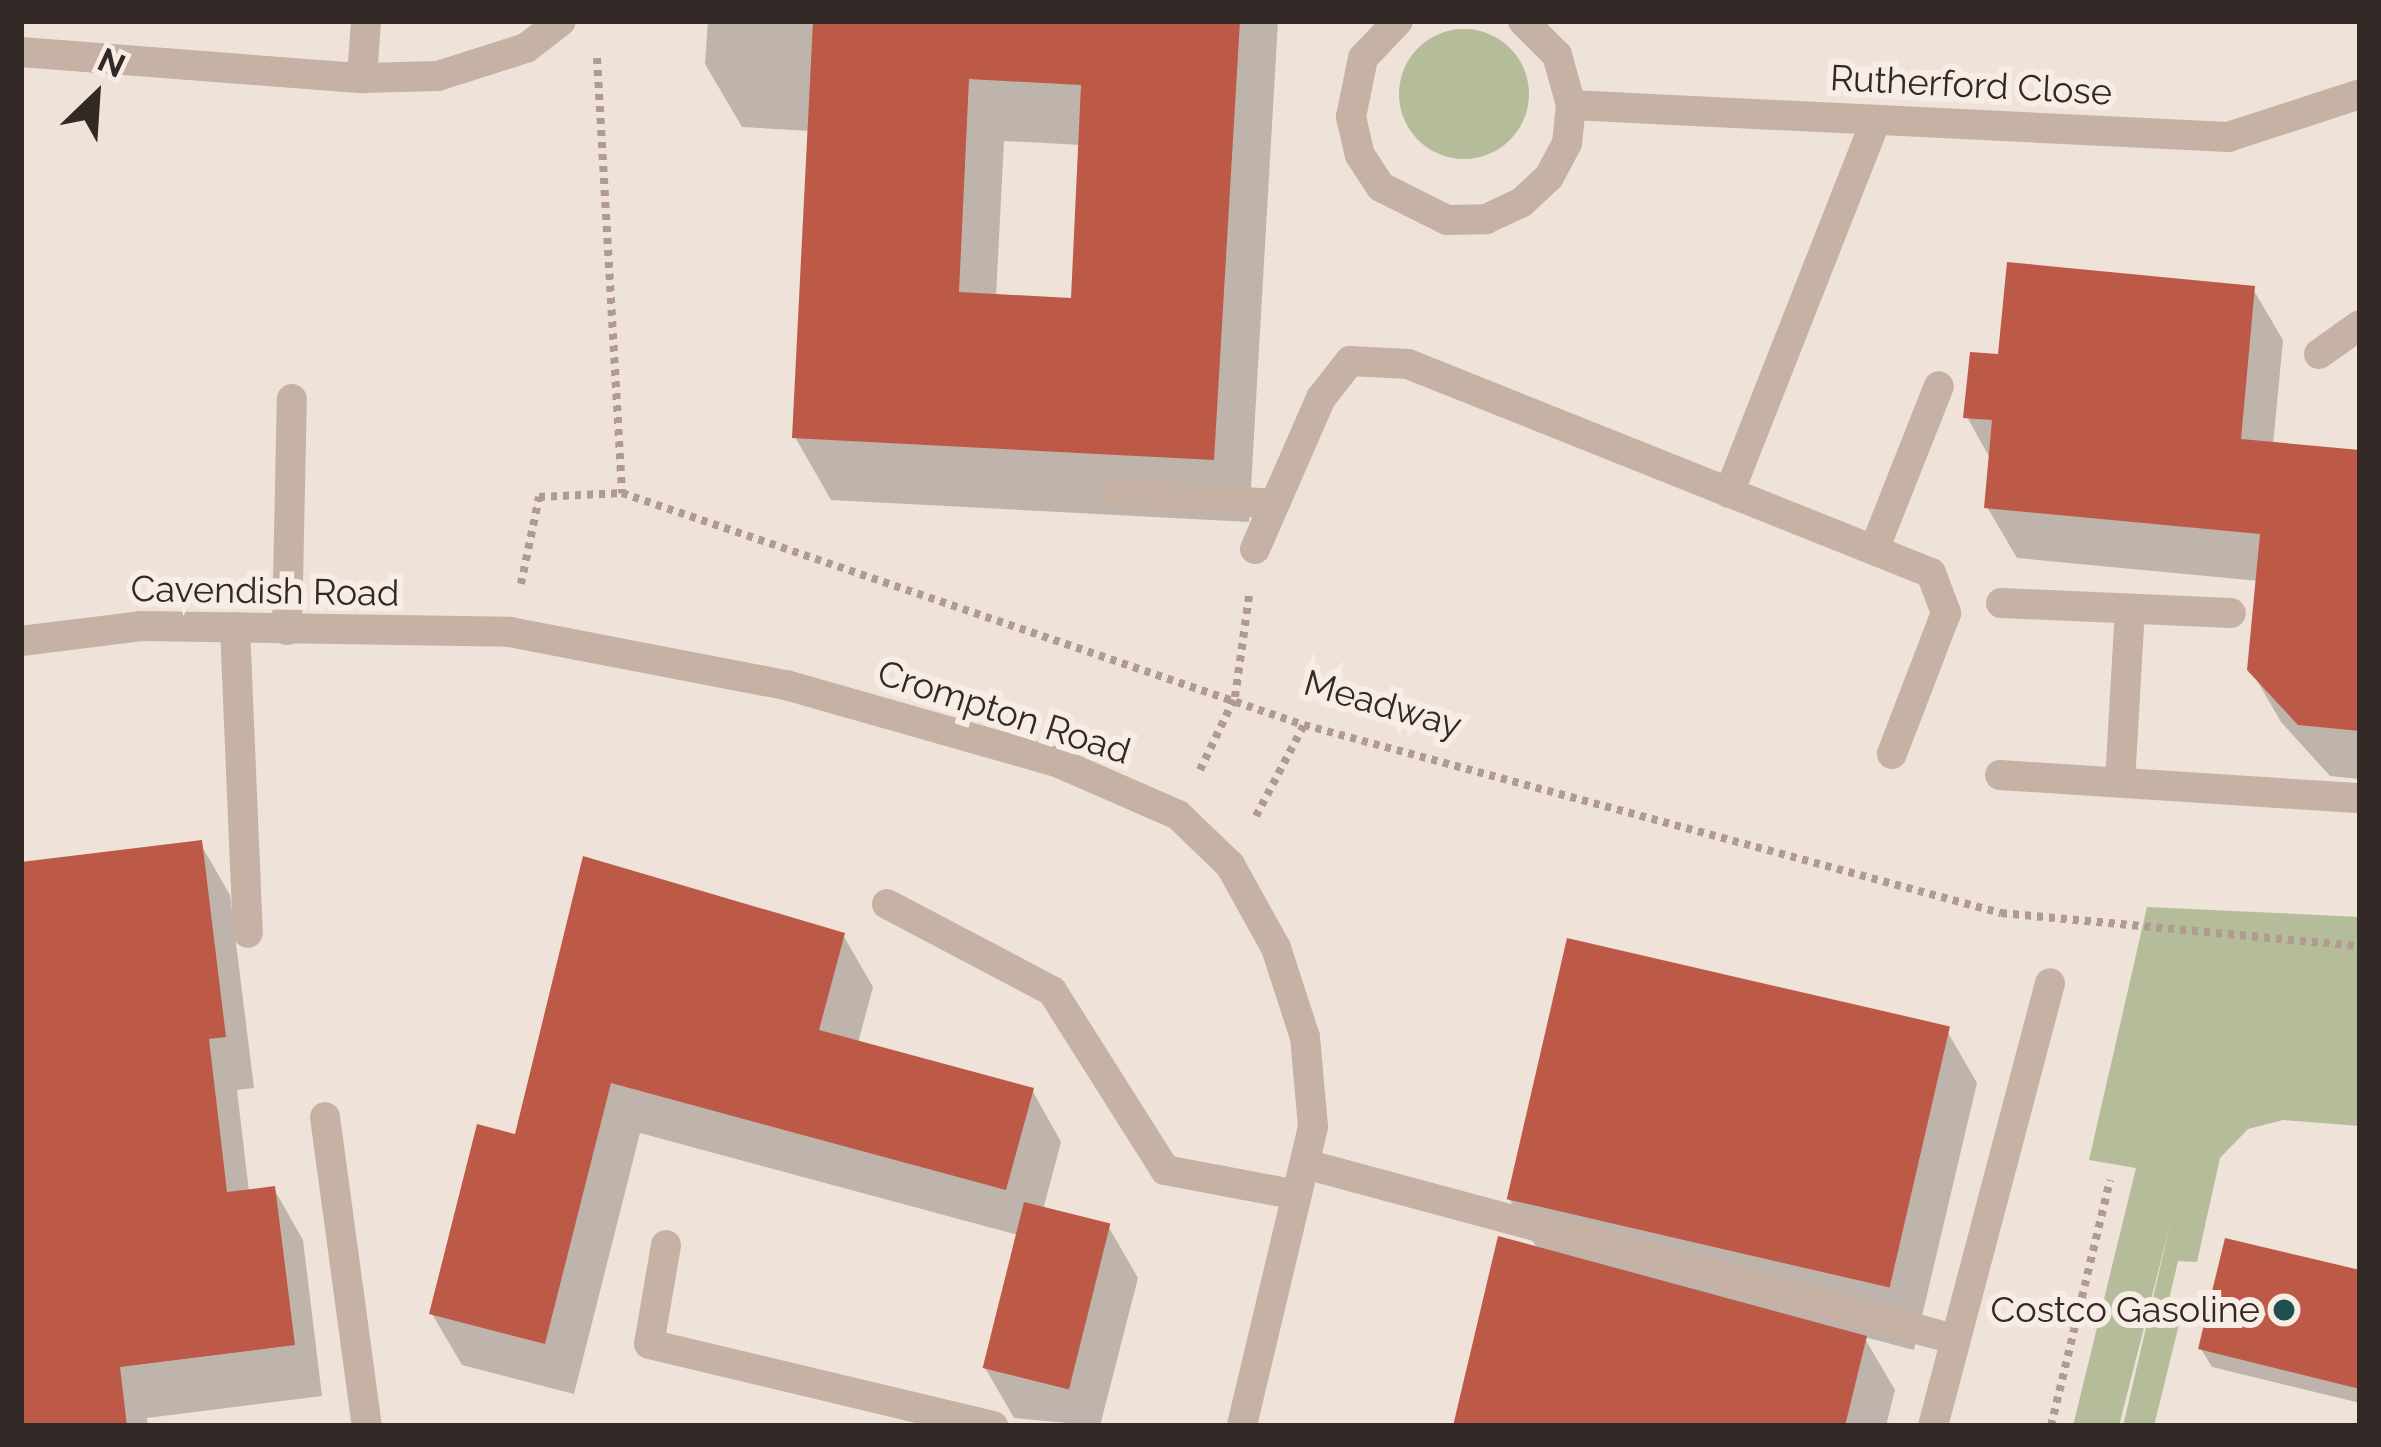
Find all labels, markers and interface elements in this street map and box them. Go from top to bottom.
north arrow [36,36,156,156]
text: N [92,40,131,86]
street label: Rutherford Close [1829,56,2113,114]
street label: Cavendish Road [130,567,400,615]
street label: Crompton Road [872,651,1136,773]
street label: Meadway [1299,661,1467,747]
place label: Costco Gasoline [1991,1288,2260,1332]
marker: Costco Gasoline [2271,1297,2297,1323]

